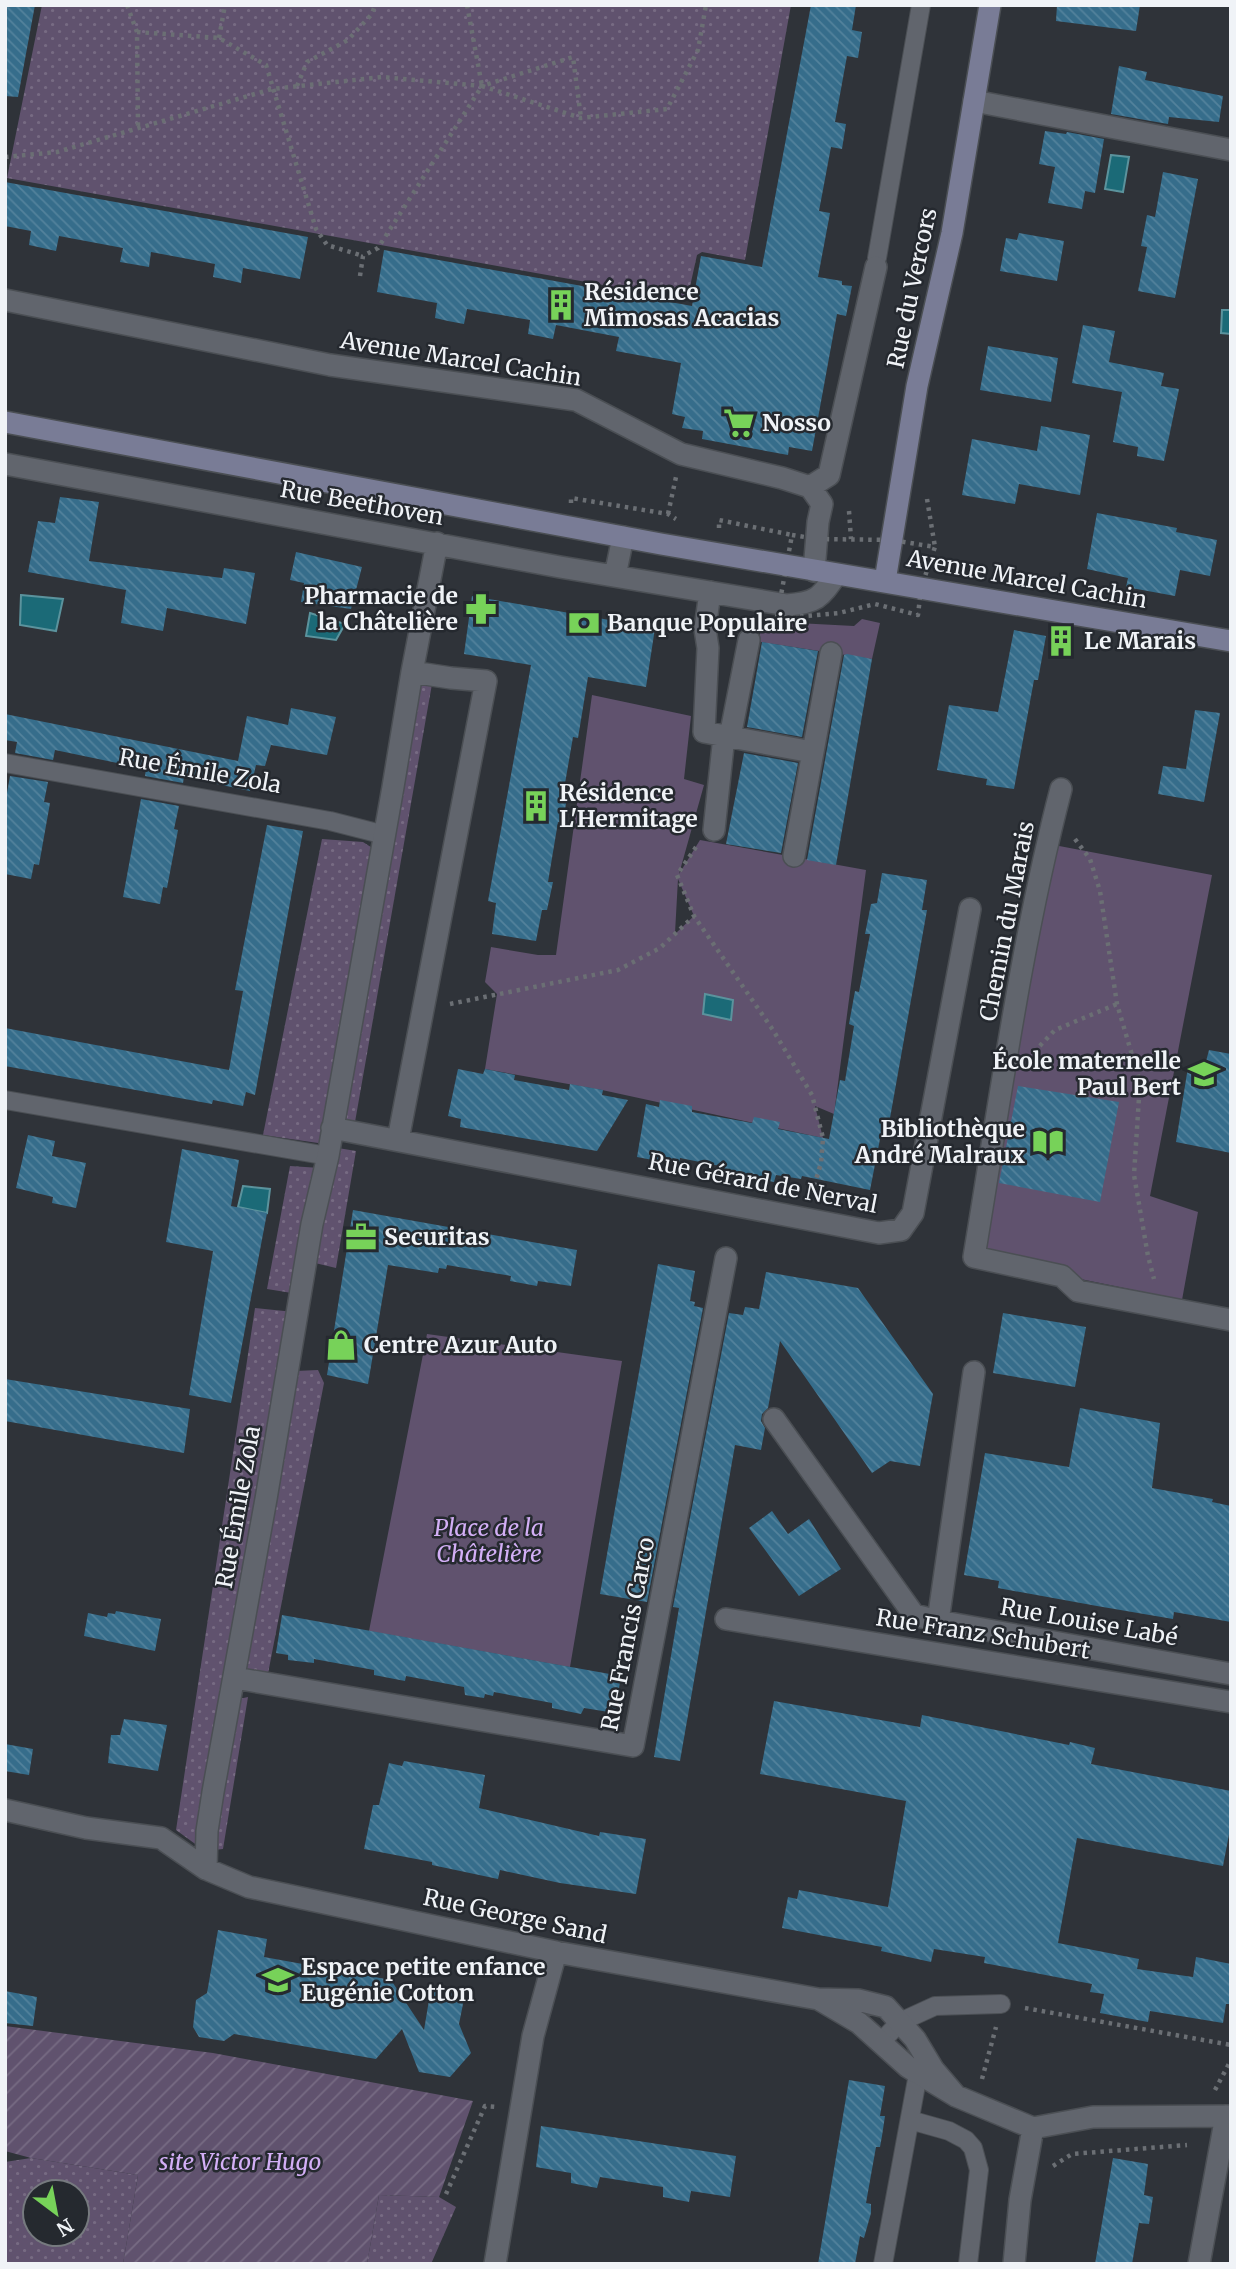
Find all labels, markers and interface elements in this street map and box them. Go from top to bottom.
street label: Rue du Vercors [880,205,943,371]
place label: Résidence Mimosas Acacias [584,277,779,332]
building icon: Résidence Mimosas Acacias [544,288,578,322]
street label: Avenue Marcel Cachin [337,325,584,392]
supermarket icon: Nosso [722,406,756,440]
place label: Nosso [762,408,831,437]
street label: Rue Beethoven [278,474,446,531]
street label: Avenue Marcel Cachin [904,543,1150,614]
place label: Pharmacie de la Châtelière [304,581,458,636]
pharmacy icon: Pharmacie de la Châtelière [464,592,498,626]
bank icon: Banque Populaire [567,606,601,640]
place label: Banque Populaire [607,608,807,637]
building icon: Le Marais [1044,624,1078,658]
place label: Le Marais [1084,626,1196,655]
street label: Rue Émile Zola [117,742,284,799]
place label: Résidence L'Hermitage [559,778,698,833]
building icon: Résidence L'Hermitage [519,789,553,823]
street label: Chemin du Marais [973,818,1040,1023]
place label: École maternelle Paul Bert [992,1046,1181,1101]
school or university icon: École maternelle Paul Bert [1187,1057,1221,1091]
place label: Bibliothèque André Malraux [854,1114,1025,1169]
library icon: Bibliothèque André Malraux [1031,1125,1065,1159]
street label: Rue Gérard de Nerval [646,1146,880,1219]
office icon: Securitas [344,1220,378,1254]
place label: Securitas [384,1222,490,1251]
shop icon: Centre Azur Auto [324,1328,358,1362]
place label: Centre Azur Auto [364,1330,558,1359]
street label: Rue Émile Zola [209,1423,266,1590]
park label: Place de la Châtelière [434,1513,544,1568]
street label: Rue Francis Carco [595,1535,660,1733]
street label: Rue Louise Labé [998,1592,1180,1651]
street label: Rue Franz Schubert [874,1602,1092,1665]
street label: Rue George Sand [421,1882,610,1949]
place label: Espace petite enfance Eugénie Cotton [301,1952,546,2007]
school or university icon: Espace petite enfance Eugénie Cotton [261,1963,295,1997]
park label: site Victor Hugo [159,2147,321,2176]
north arrow [21,2178,91,2248]
text: N [52,2213,78,2242]

